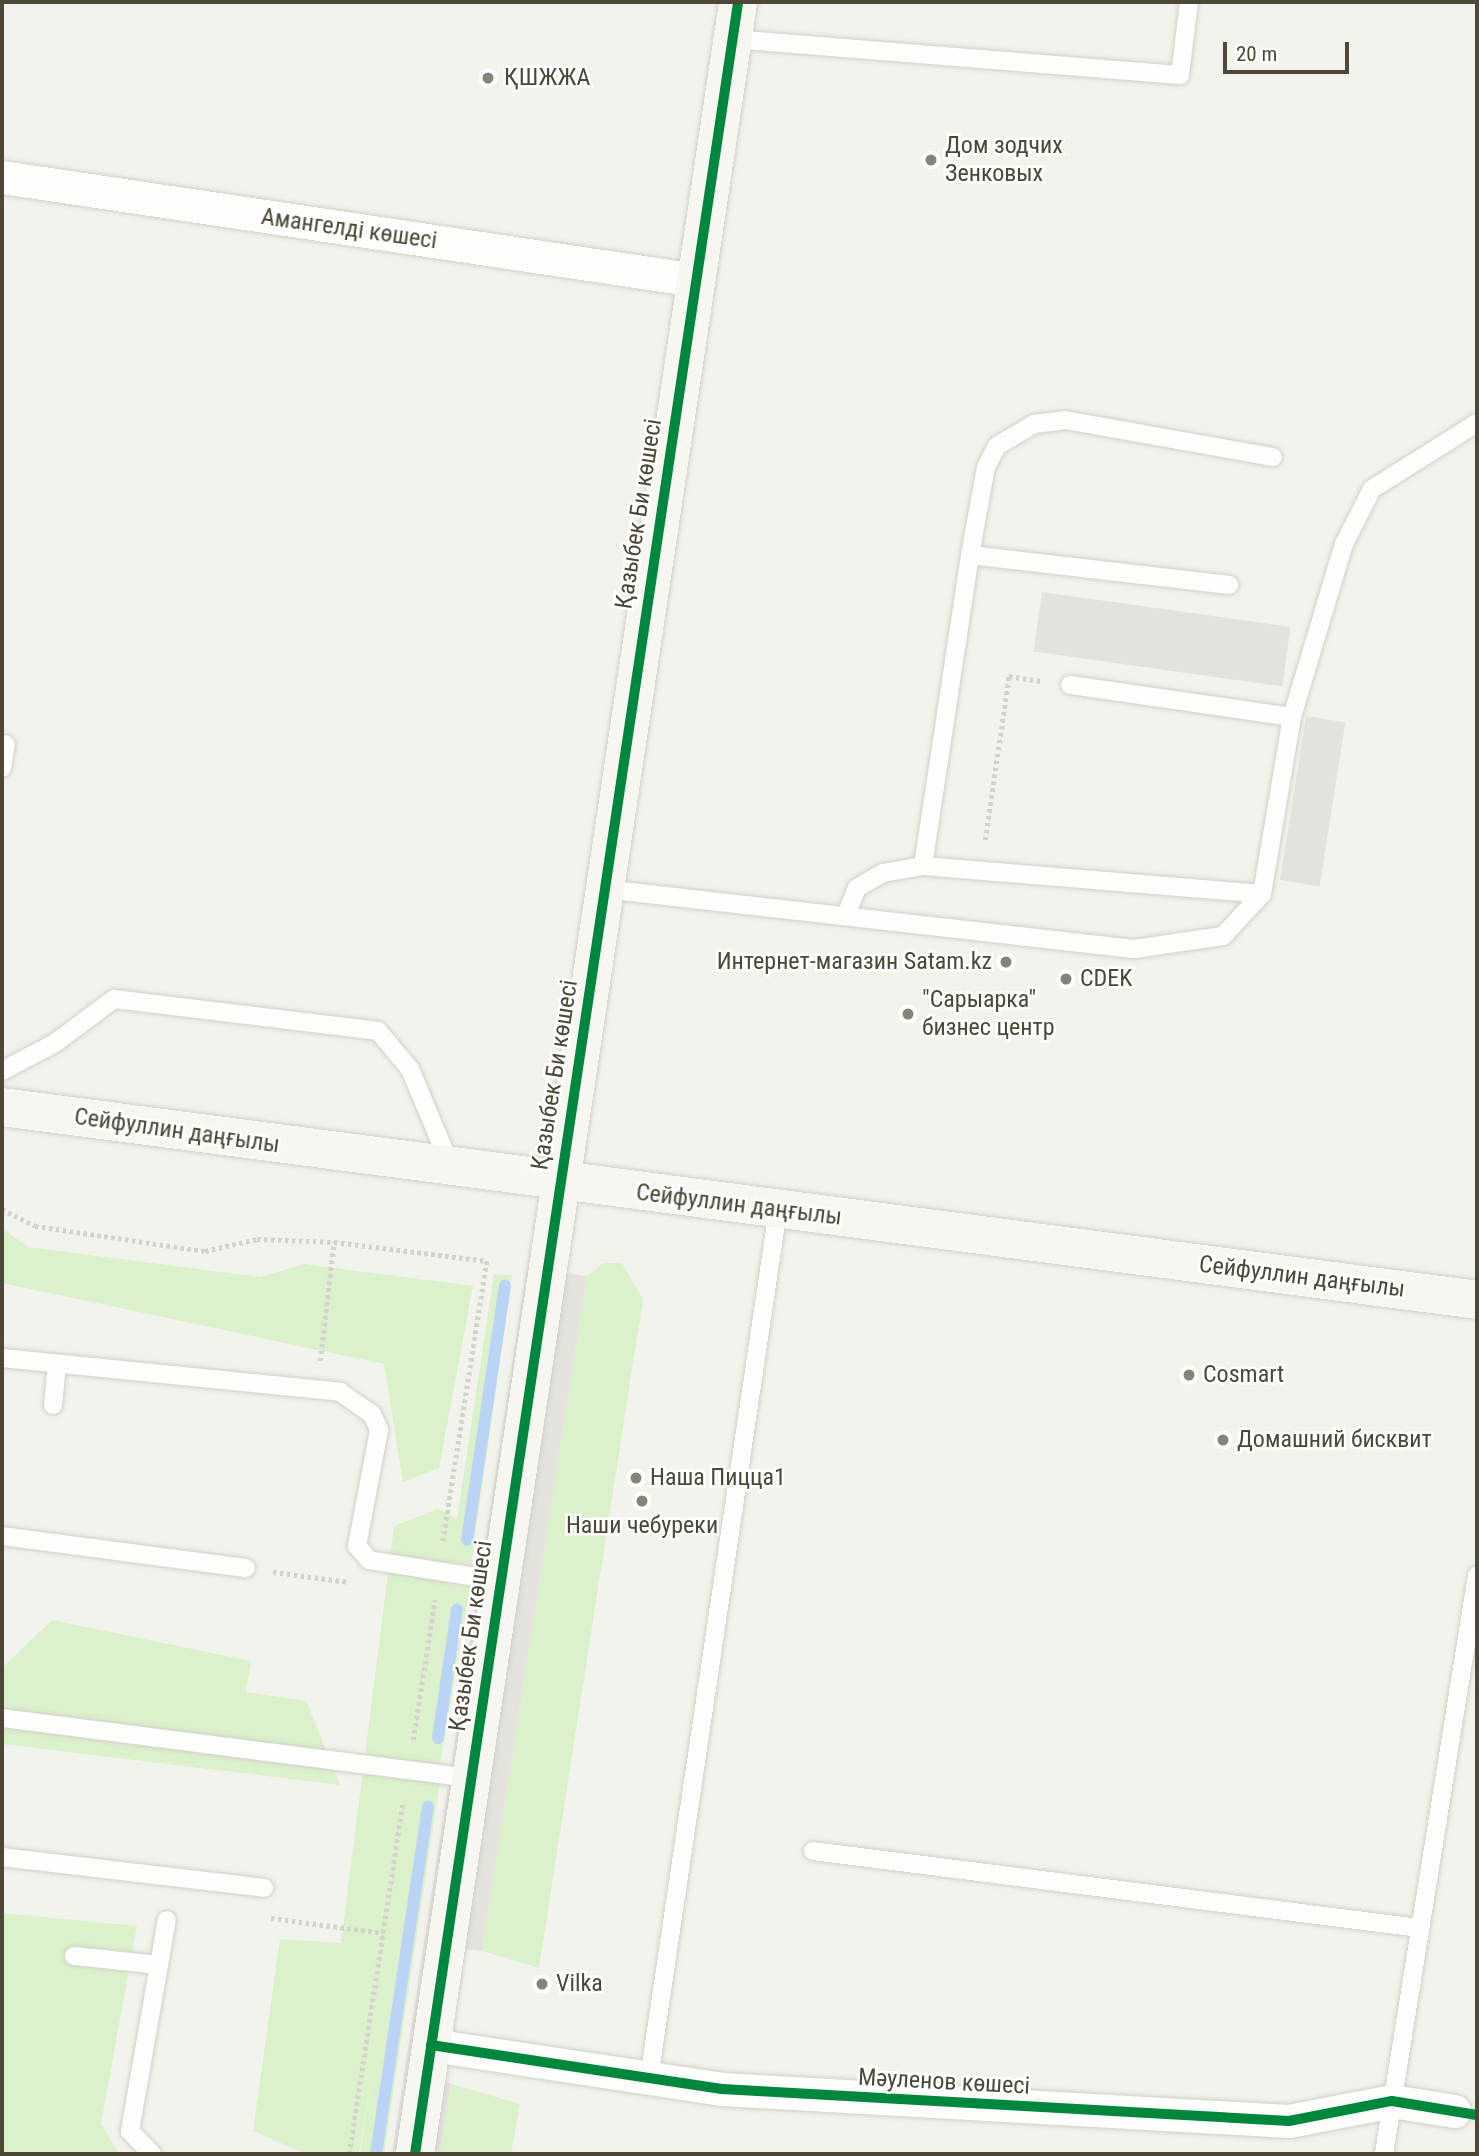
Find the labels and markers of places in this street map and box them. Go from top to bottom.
place label: ҚШЖЖА [504,64,590,92]
marker: ҚШЖЖА [478,68,498,88]
place label: Дом зодчих Зенковых [945,132,1063,188]
marker: Дом зодчих Зенковых [923,152,939,168]
place label: Интернет-магазин Satam.kz [717,948,992,976]
marker: Интернет-магазин Satam.kz [998,954,1014,970]
place label: CDEK [1080,965,1132,993]
marker: CDEK [1058,971,1074,987]
place label: "Сарыарка" бизнес центр [922,986,1055,1042]
marker: "Сарыарка" бизнес центр [900,1006,916,1022]
place label: Cosmart [1203,1361,1284,1389]
marker: Cosmart [1181,1367,1197,1383]
place label: Домашний бисквит [1237,1426,1432,1454]
marker: Домашний бисквит [1215,1432,1231,1448]
place label: Наша Пицца1 [650,1464,786,1492]
marker: Наша Пицца1 [628,1470,644,1486]
marker: Наши чебуреки [634,1493,650,1509]
place label: Наши чебуреки [566,1512,718,1540]
place label: Vilka [556,1970,603,1998]
marker: Vilka [534,1976,550,1992]

